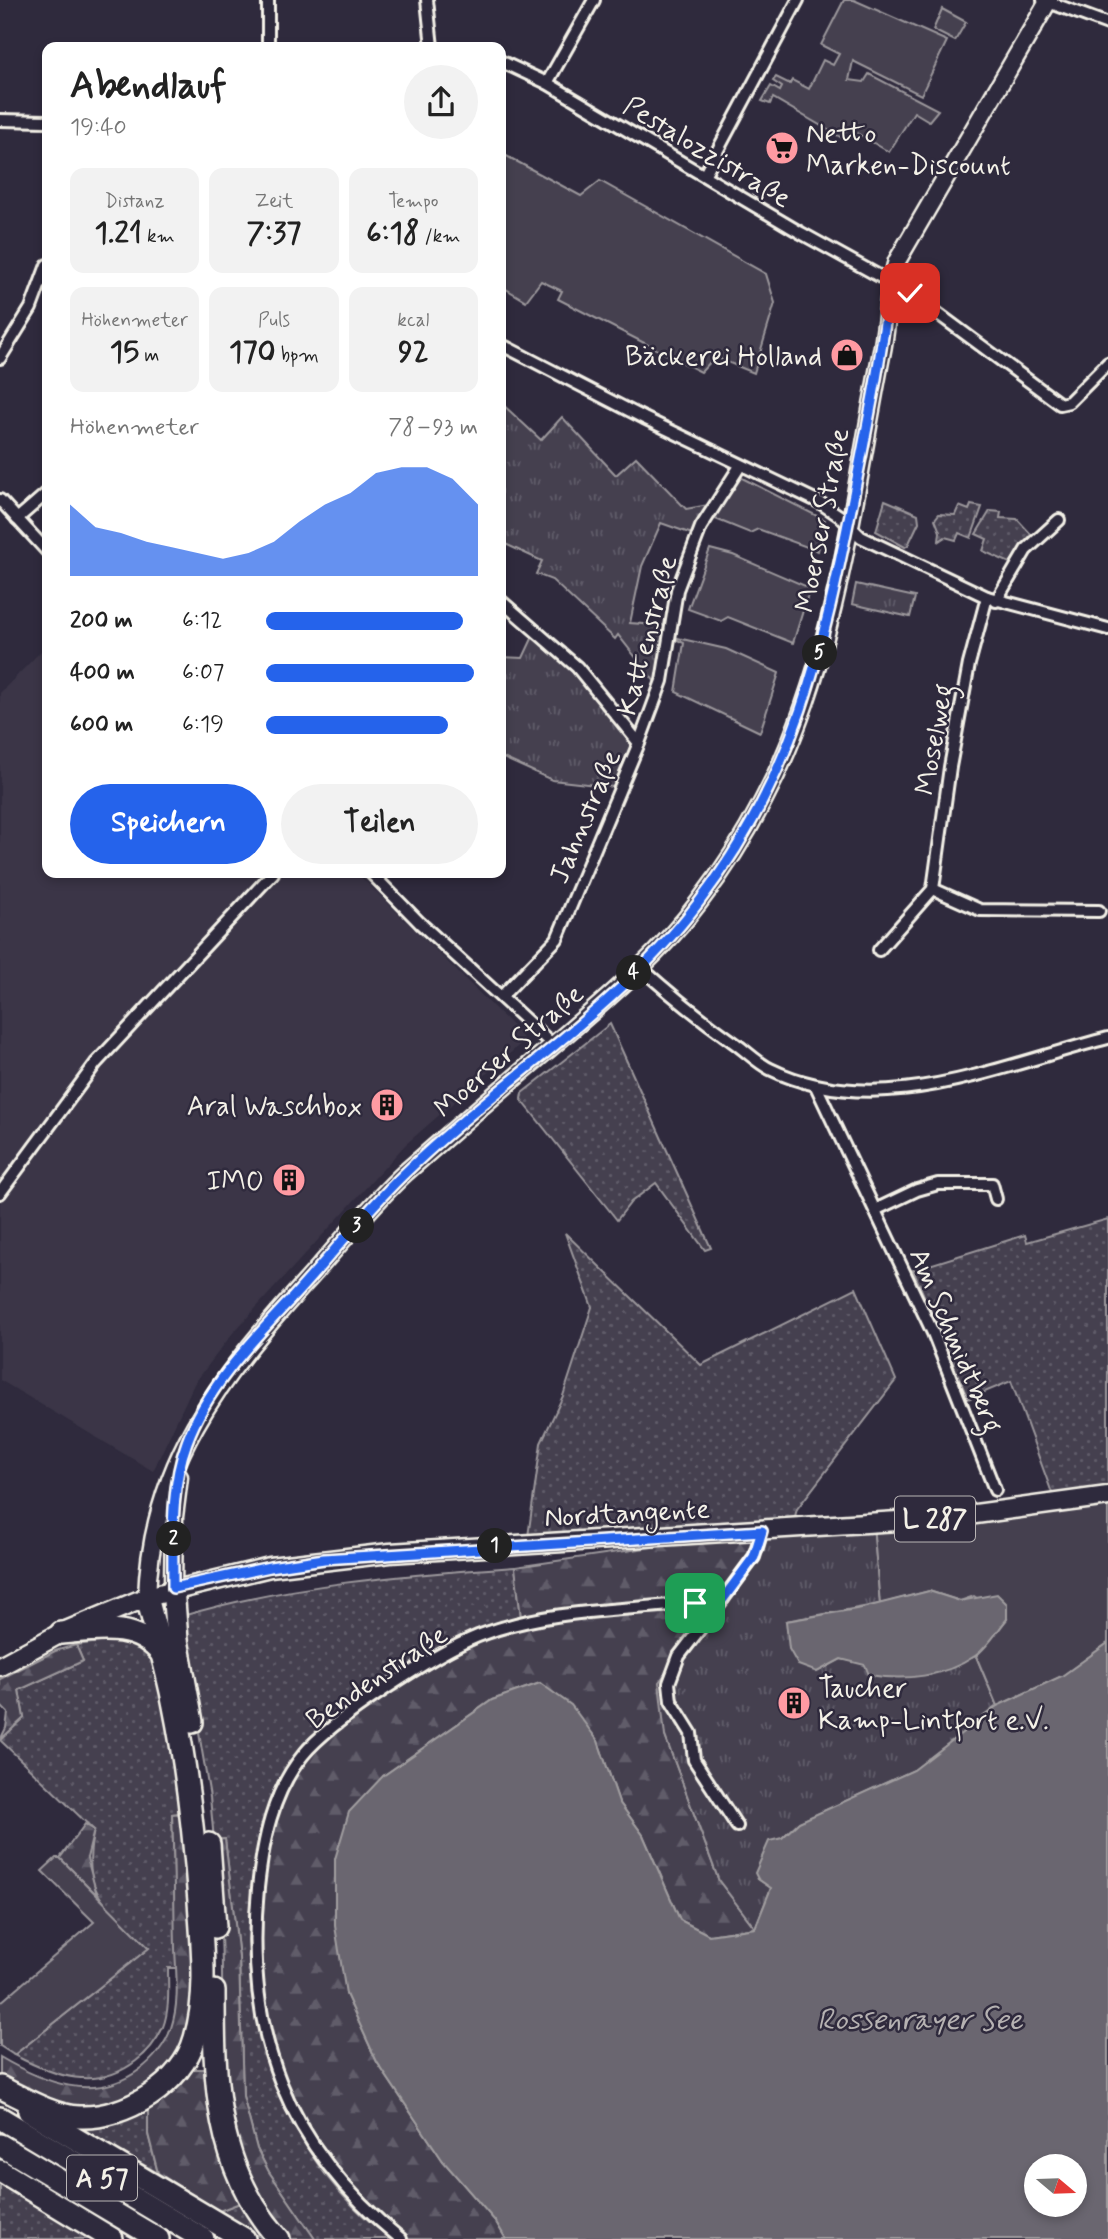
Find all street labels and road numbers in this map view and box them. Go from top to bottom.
street label: Pestalozzistraße [616,88,798,218]
street label: Moerser Straße [787,425,859,616]
street label: Kattenstraße [609,551,688,720]
street label: Moselweg [907,681,966,799]
street label: Jahnstraße [542,744,631,890]
street label: Moerser Straße [427,977,592,1127]
street label: Am Schmidtberg [896,1243,1010,1440]
street label: Nordtangente [543,1492,711,1539]
road number: L 287 [895,1496,975,1542]
street label: Bendenstraße [299,1617,455,1739]
road number: A 57 [67,2156,137,2200]

